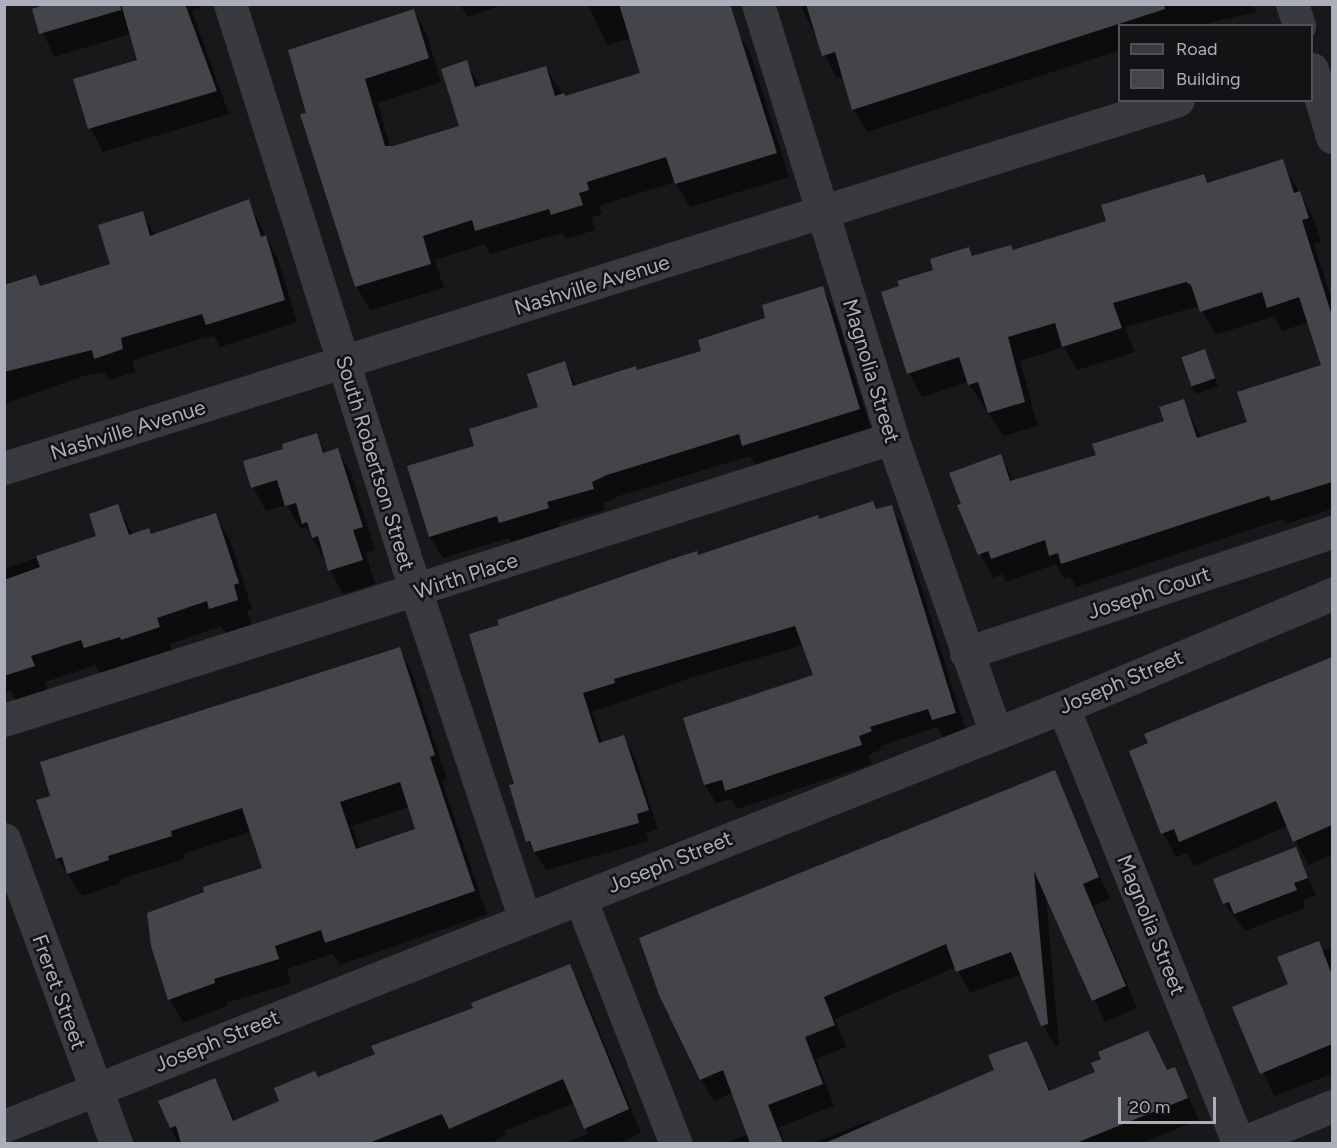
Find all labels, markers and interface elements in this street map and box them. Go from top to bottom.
legend [1118,24,1313,102]
text: Road [1176,38,1217,60]
text: Building [1176,68,1241,90]
street label: Nashville Avenue [511,249,673,321]
street label: Magnolia Street [837,296,905,446]
street label: South Robertson Street [330,352,420,574]
street label: Nashville Avenue [47,394,209,466]
street label: Wirth Place [411,547,521,605]
street label: Joseph Court [1084,561,1214,625]
street label: Joseph Street [1055,645,1187,719]
street label: Joseph Street [604,826,736,898]
street label: Magnolia Street [1111,851,1191,999]
street label: Freret Street [27,931,91,1053]
street label: Joseph Street [151,1005,283,1077]
scale bar [1121,1085,1218,1123]
text: 20 m [1129,1096,1170,1118]

